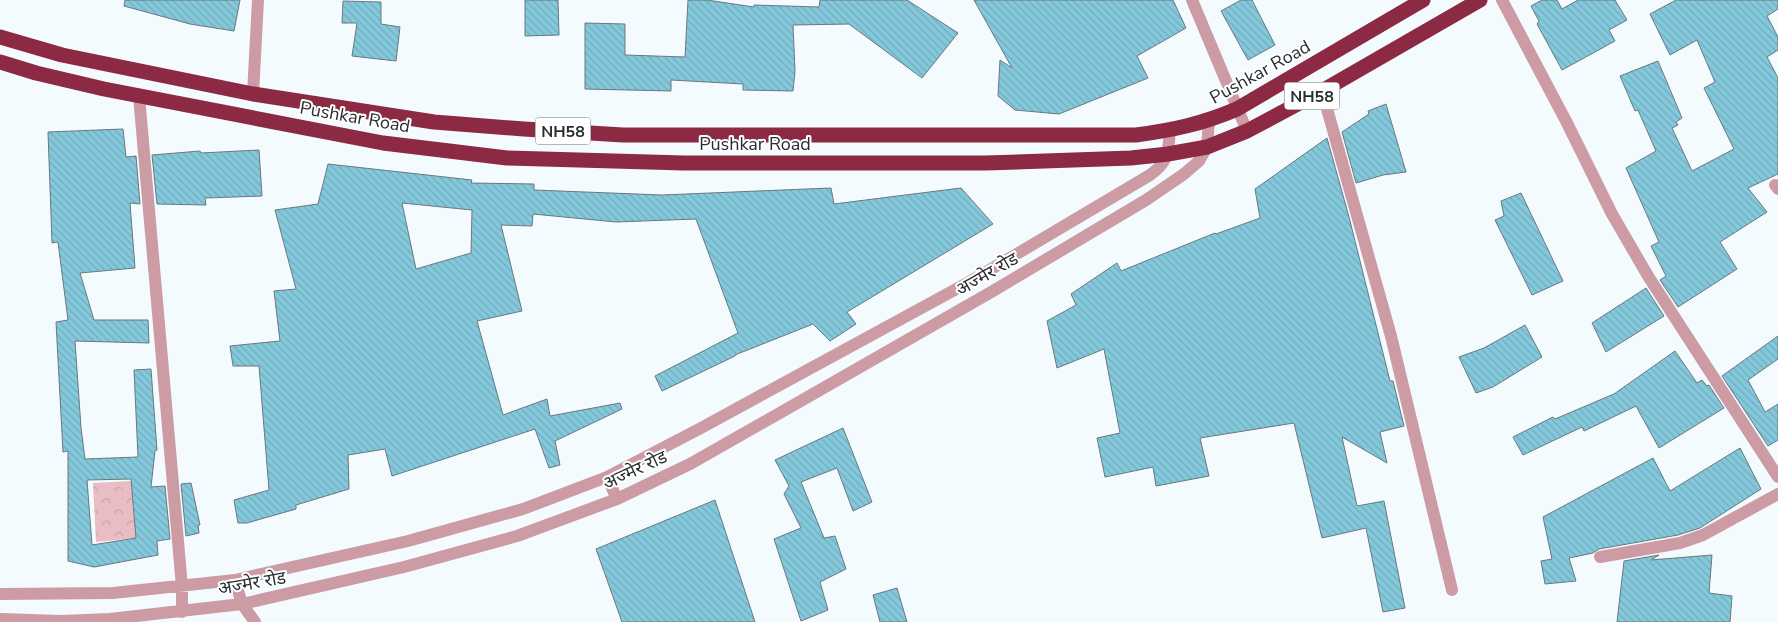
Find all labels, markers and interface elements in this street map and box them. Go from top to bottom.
street label: Pushkar Road [1205,34,1315,110]
road number: NH58 [1284,82,1340,110]
street label: Pushkar Road [298,95,412,139]
road number: NH58 [536,118,590,144]
street label: Pushkar Road [699,132,811,156]
street label: अज्मेर रोड [951,246,1023,302]
street label: अज्मेर रोड [599,445,671,495]
street label: अज्मेर रोड [216,565,288,601]

